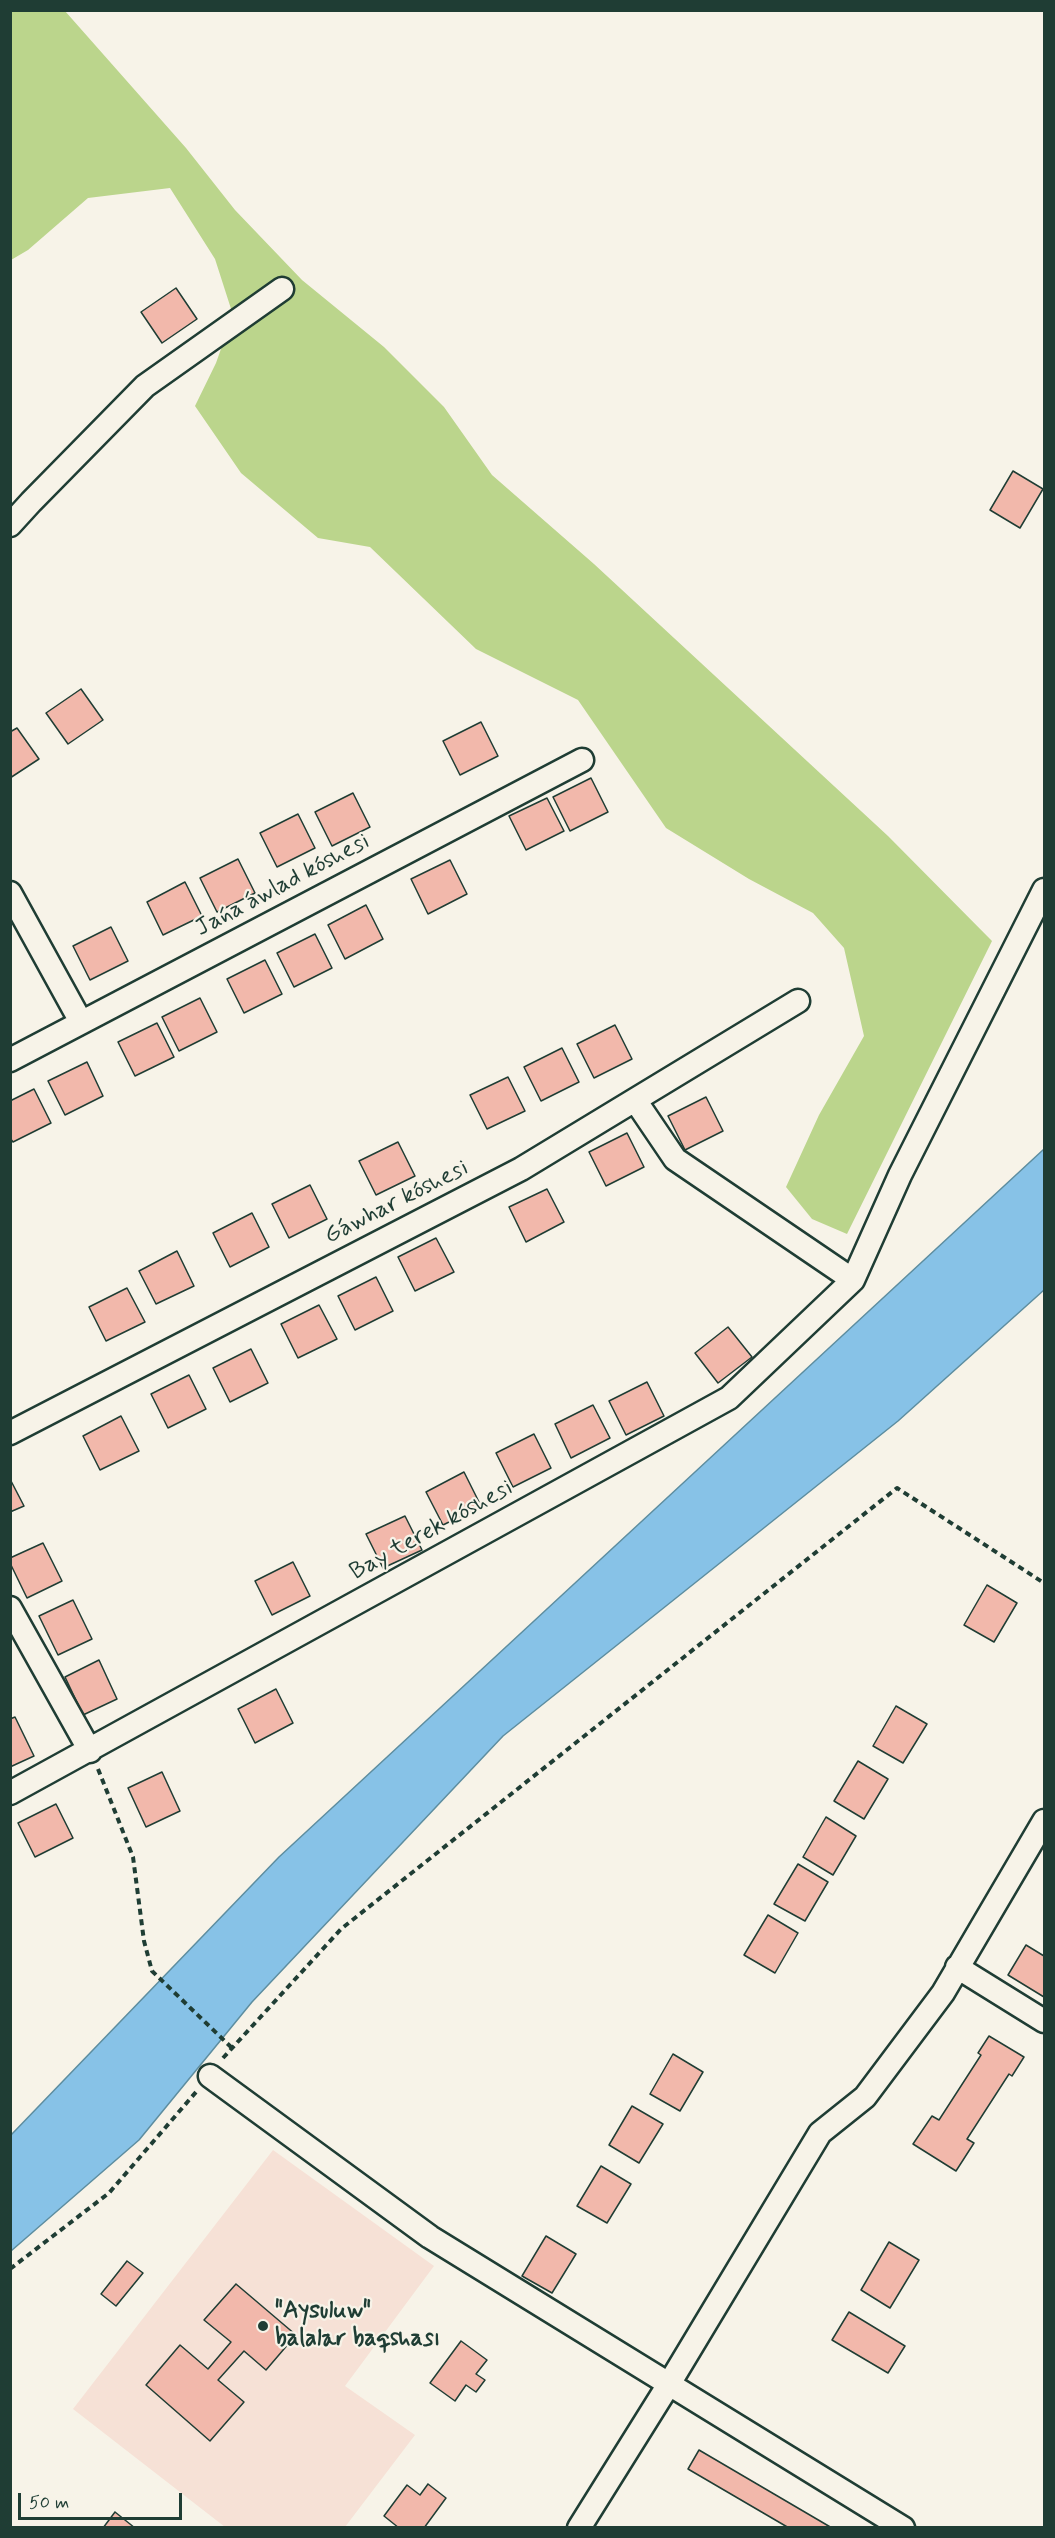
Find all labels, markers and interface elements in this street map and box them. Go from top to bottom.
street label: Jańa áwlad kóshesi [191,828,375,944]
street label: Gáwhar kóshesi [320,1154,474,1252]
street label: Bay terek kóshesi [345,1474,519,1588]
place label: "Aysuluw" balalar baqshası [275,2298,440,2354]
marker: "Aysuluw" balalar baqshası [256,2319,270,2333]
scale bar [21,2481,184,2519]
text: 50 m [29,2491,69,2515]

